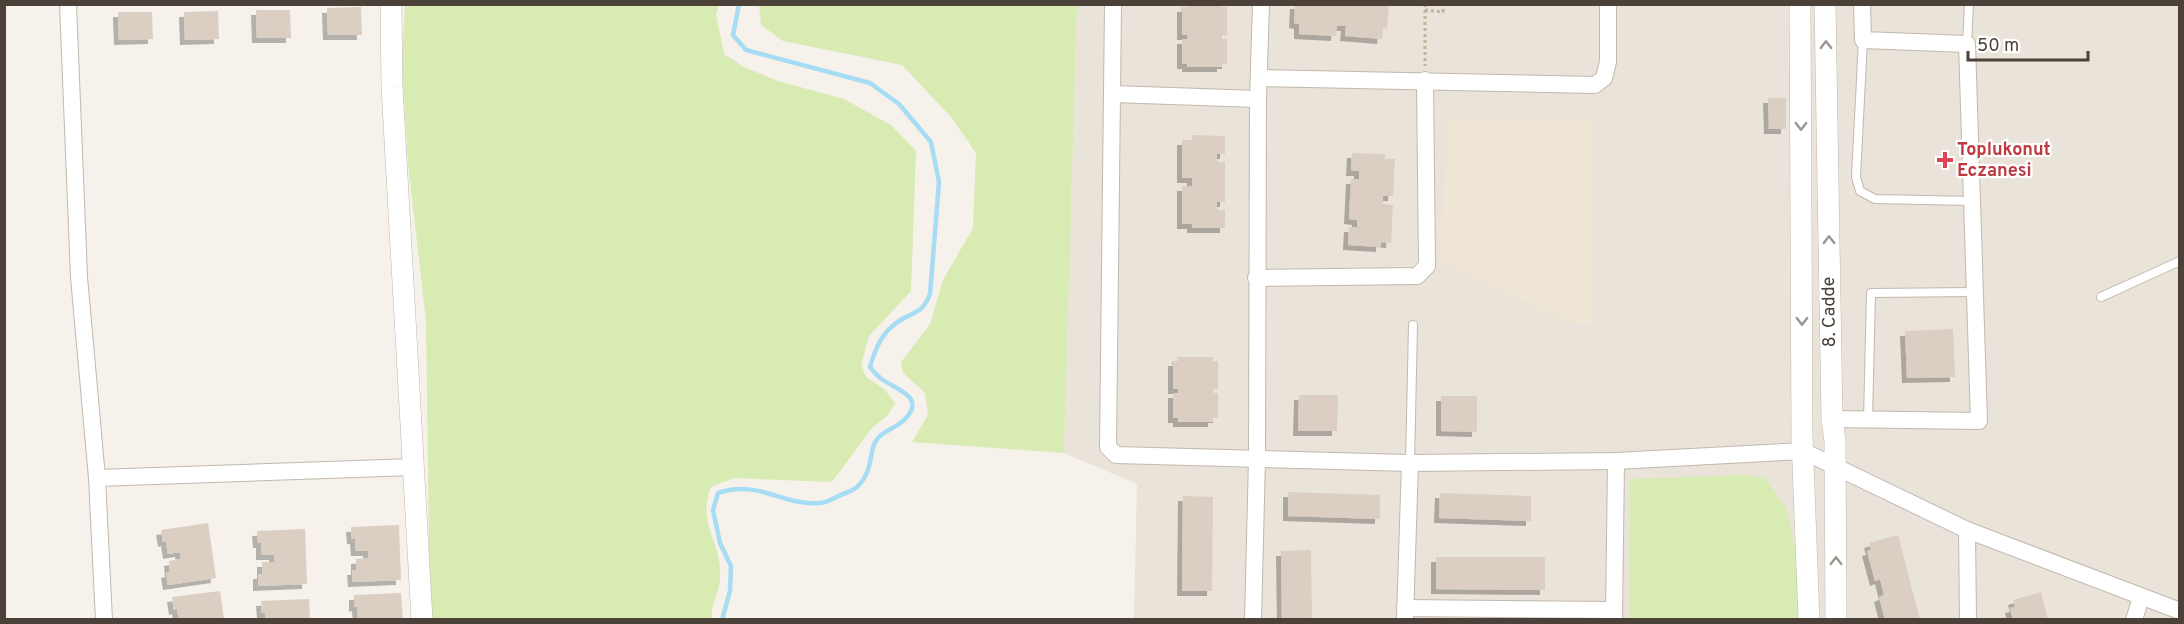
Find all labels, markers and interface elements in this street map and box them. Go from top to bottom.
scale bar [1968,24,2088,62]
text: 50 m [1977,35,2019,58]
one-way arrow [1819,41,1832,50]
one-way arrow [1795,121,1807,130]
place label: Toplukonut Eczanesi [1957,139,2051,183]
marker: Toplukonut Eczanesi [1938,153,1952,167]
one-way arrow [1823,236,1835,245]
street label: 8. Cadde [1818,277,1842,347]
one-way arrow [1796,316,1808,325]
one-way arrow [1830,557,1842,566]

